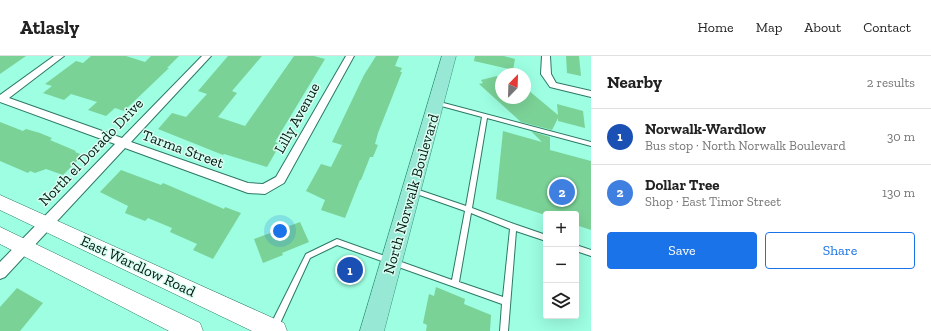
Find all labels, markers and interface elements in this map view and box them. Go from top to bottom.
text: Atlasly [20,16,79,39]
text: Home [698,19,734,36]
text: Map [756,19,782,36]
text: About [804,19,841,36]
text: Contact [863,19,911,36]
north arrow [495,68,531,104]
text: Nearby [607,72,662,92]
text: 2 results [867,75,915,90]
street label: Lilly Avenue [270,80,324,156]
street label: North el Dorado Drive [35,94,147,210]
street label: North Norwalk Boulevard [379,111,443,276]
text: Norwalk-Wardlow [645,120,766,138]
street label: Tarma Street [140,126,227,172]
text: 1 [617,129,623,144]
text: 30 m [887,129,915,144]
text: Bus stop · North Norwalk Boulevard [645,138,846,153]
text: Dollar Tree [645,176,720,194]
pin: 2 [549,177,575,207]
text: 2 [617,185,623,200]
text: 130 m [882,185,915,200]
text: Shop · East Timor Street [645,194,781,209]
map controls [543,211,579,319]
button: + [543,211,579,247]
your location [270,221,290,241]
street label: East Wardlow Road [78,232,199,301]
button: Save [607,232,757,269]
button: Share [765,232,915,269]
button: − [543,247,579,283]
pin: 1 [337,255,363,285]
button: layers [543,283,579,319]

